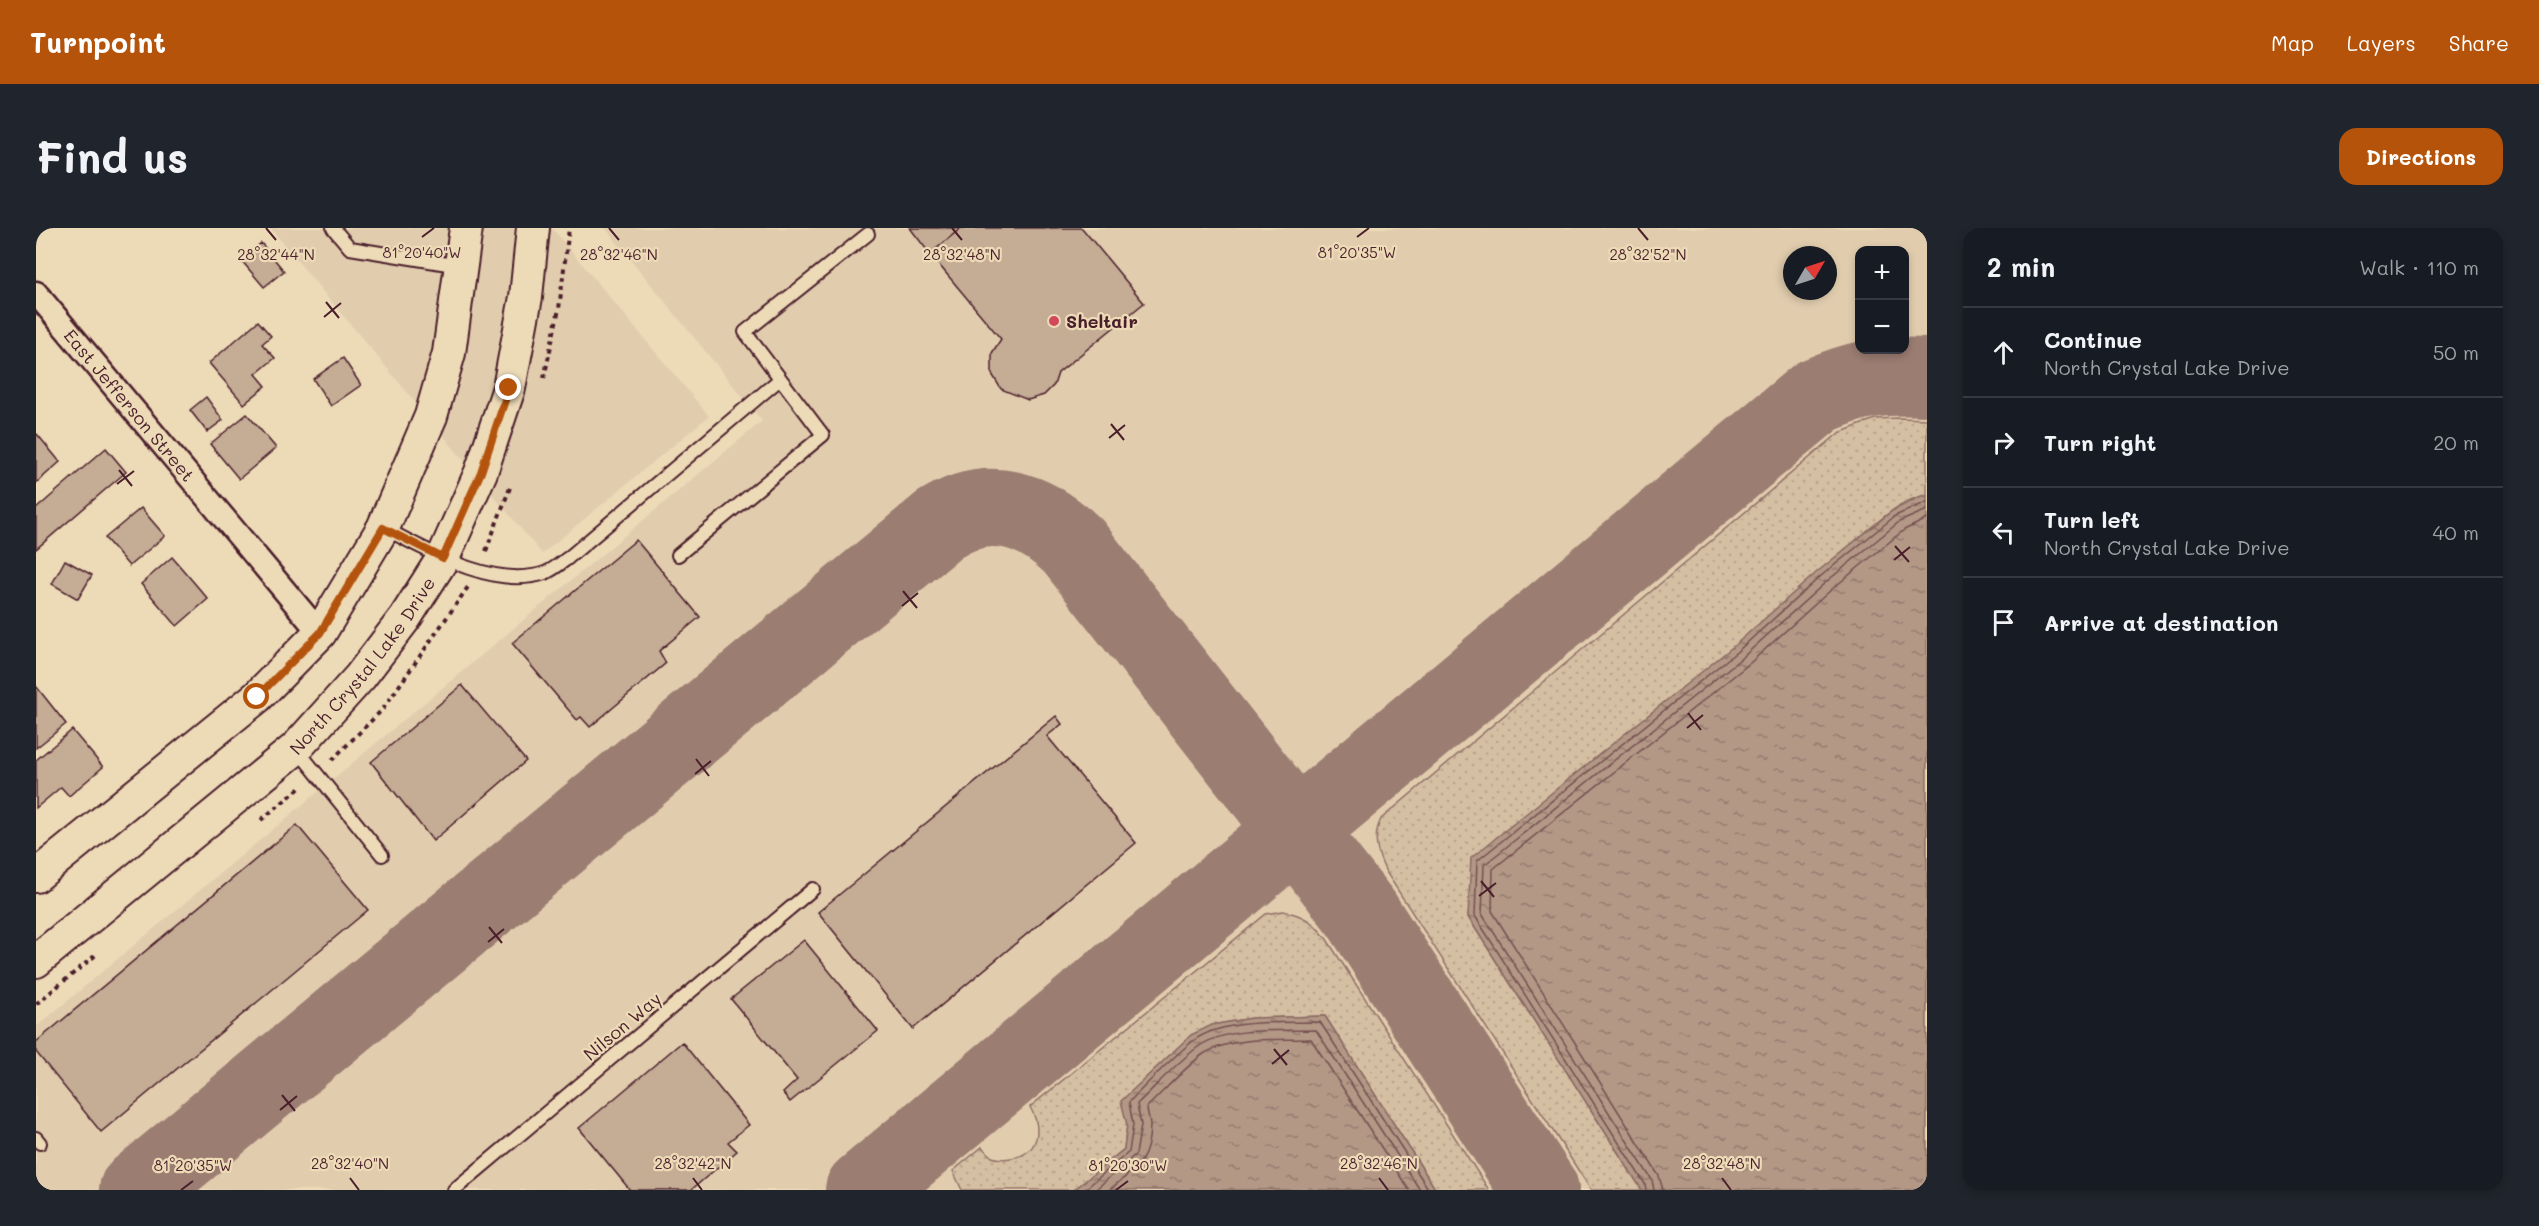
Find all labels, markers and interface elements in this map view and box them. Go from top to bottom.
text: Turnpoint [30,24,166,60]
text: Map [2271,29,2314,56]
text: Layers [2347,29,2416,56]
text: Share [2449,29,2509,56]
button: Directions [2339,128,2503,185]
text: Find us [36,129,188,184]
text: 81°20'40"W [382,242,462,262]
text: 81°20'35"W [1318,242,1396,262]
text: 28°32'44"N [237,244,315,264]
text: 28°32'46"N [580,244,658,264]
text: 28°32'48"N [923,244,1001,264]
text: 28°32'52"N [1609,244,1687,264]
north arrow [1783,246,1837,300]
map controls [1855,246,1909,354]
button: + [1855,246,1909,300]
text: 2 min [1987,250,2055,284]
text: Walk · 110 m [2359,254,2479,280]
button: − [1855,300,1909,354]
place label: Sheltair [1066,309,1138,333]
marker: Sheltair [1047,314,1061,328]
street label: East Jefferson Street [59,324,200,486]
text: Continue [2044,325,2142,354]
icon: ahead [1987,336,2020,369]
text: 50 m [2433,339,2479,365]
text: North Crystal Lake Drive [2044,354,2290,380]
route end [495,374,521,400]
icon: right [1987,426,2020,459]
text: Turn right [2044,428,2156,457]
text: 20 m [2433,429,2479,455]
text: Turn left [2044,505,2140,534]
icon: left [1987,516,2020,549]
text: 40 m [2433,519,2479,545]
text: North Crystal Lake Drive [2044,534,2290,560]
street label: North Crystal Lake Drive [284,572,440,760]
icon: arrive [1987,606,2020,639]
text: Arrive at destination [2044,608,2279,637]
route start [243,683,269,709]
street label: Nilson Way [578,986,666,1066]
text: 28°32'40"N [311,1153,389,1173]
text: 28°32'42"N [654,1153,732,1173]
text: 28°32'46"N [1340,1153,1418,1173]
text: 28°32'48"N [1683,1153,1761,1173]
text: 81°20'35"W [154,1155,232,1175]
text: 81°20'30"W [1089,1155,1168,1175]

